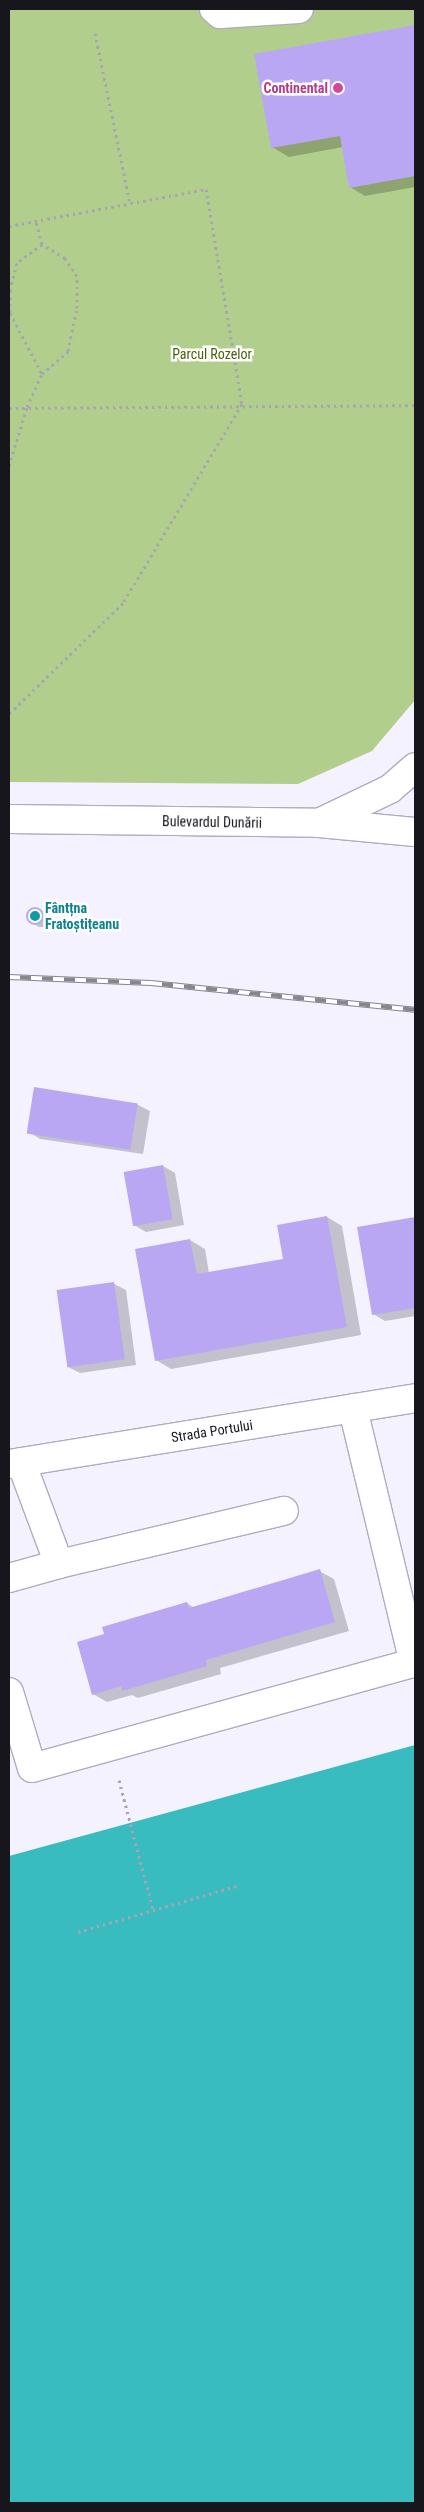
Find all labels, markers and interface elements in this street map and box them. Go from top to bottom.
place label: Continental [263,80,328,96]
marker: Continental [332,82,344,94]
park label: Parcul Rozelor [172,346,252,362]
street label: Bulevardul Dunării [162,813,262,831]
place label: Fântțna Fratoștițeanu [45,900,119,932]
marker: Fântțna Fratoștițeanu [29,910,41,922]
street label: Strada Portului [170,1416,254,1446]

